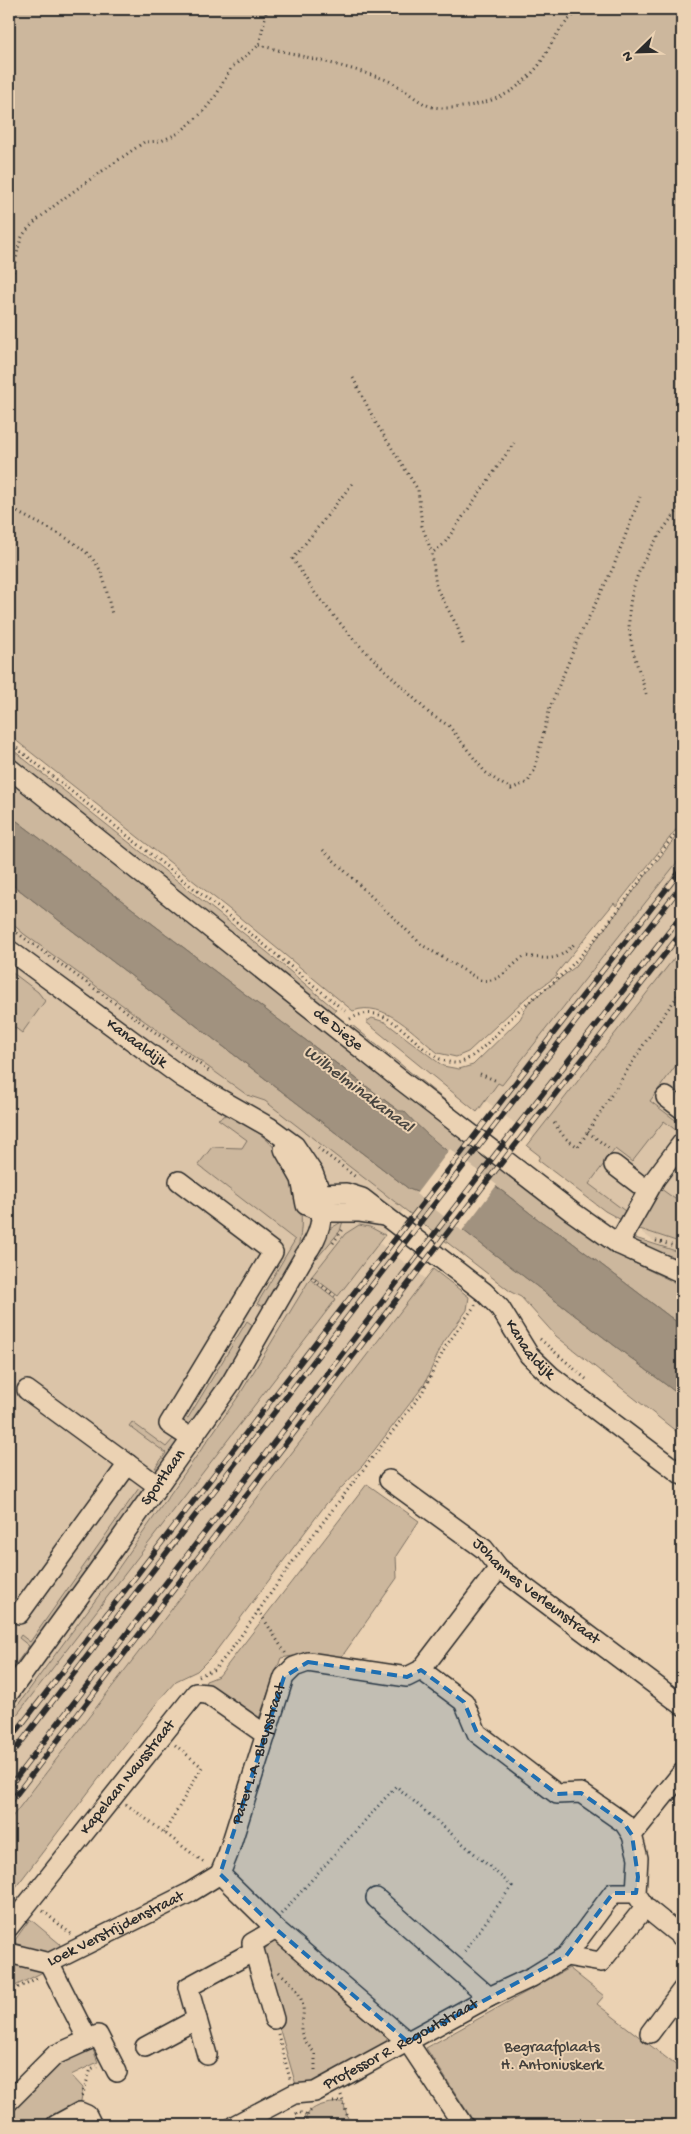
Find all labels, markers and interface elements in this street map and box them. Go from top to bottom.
north arrow [614,28,664,78]
text: N [619,49,638,64]
street label: de Dieze [309,1004,367,1056]
street label: Kanaaldijk [102,1015,172,1073]
water label: Wilhelminakanaal [299,1042,418,1139]
street label: Kanaaldijk [500,1316,560,1385]
street label: Sportlaan [137,1446,190,1510]
street label: Johannes Verleunstraat [469,1534,604,1650]
street label: Pater L.A. Bleysstraat [228,1680,291,1828]
street label: Kapelaan Nausstraat [77,1715,181,1839]
street label: Loek Verstrijdenstraat [45,1887,189,1972]
street label: Professor R. Regoutstraat [320,1994,483,2095]
park label: Begraafplaats H. Antoniuskerk [501,2039,605,2076]

